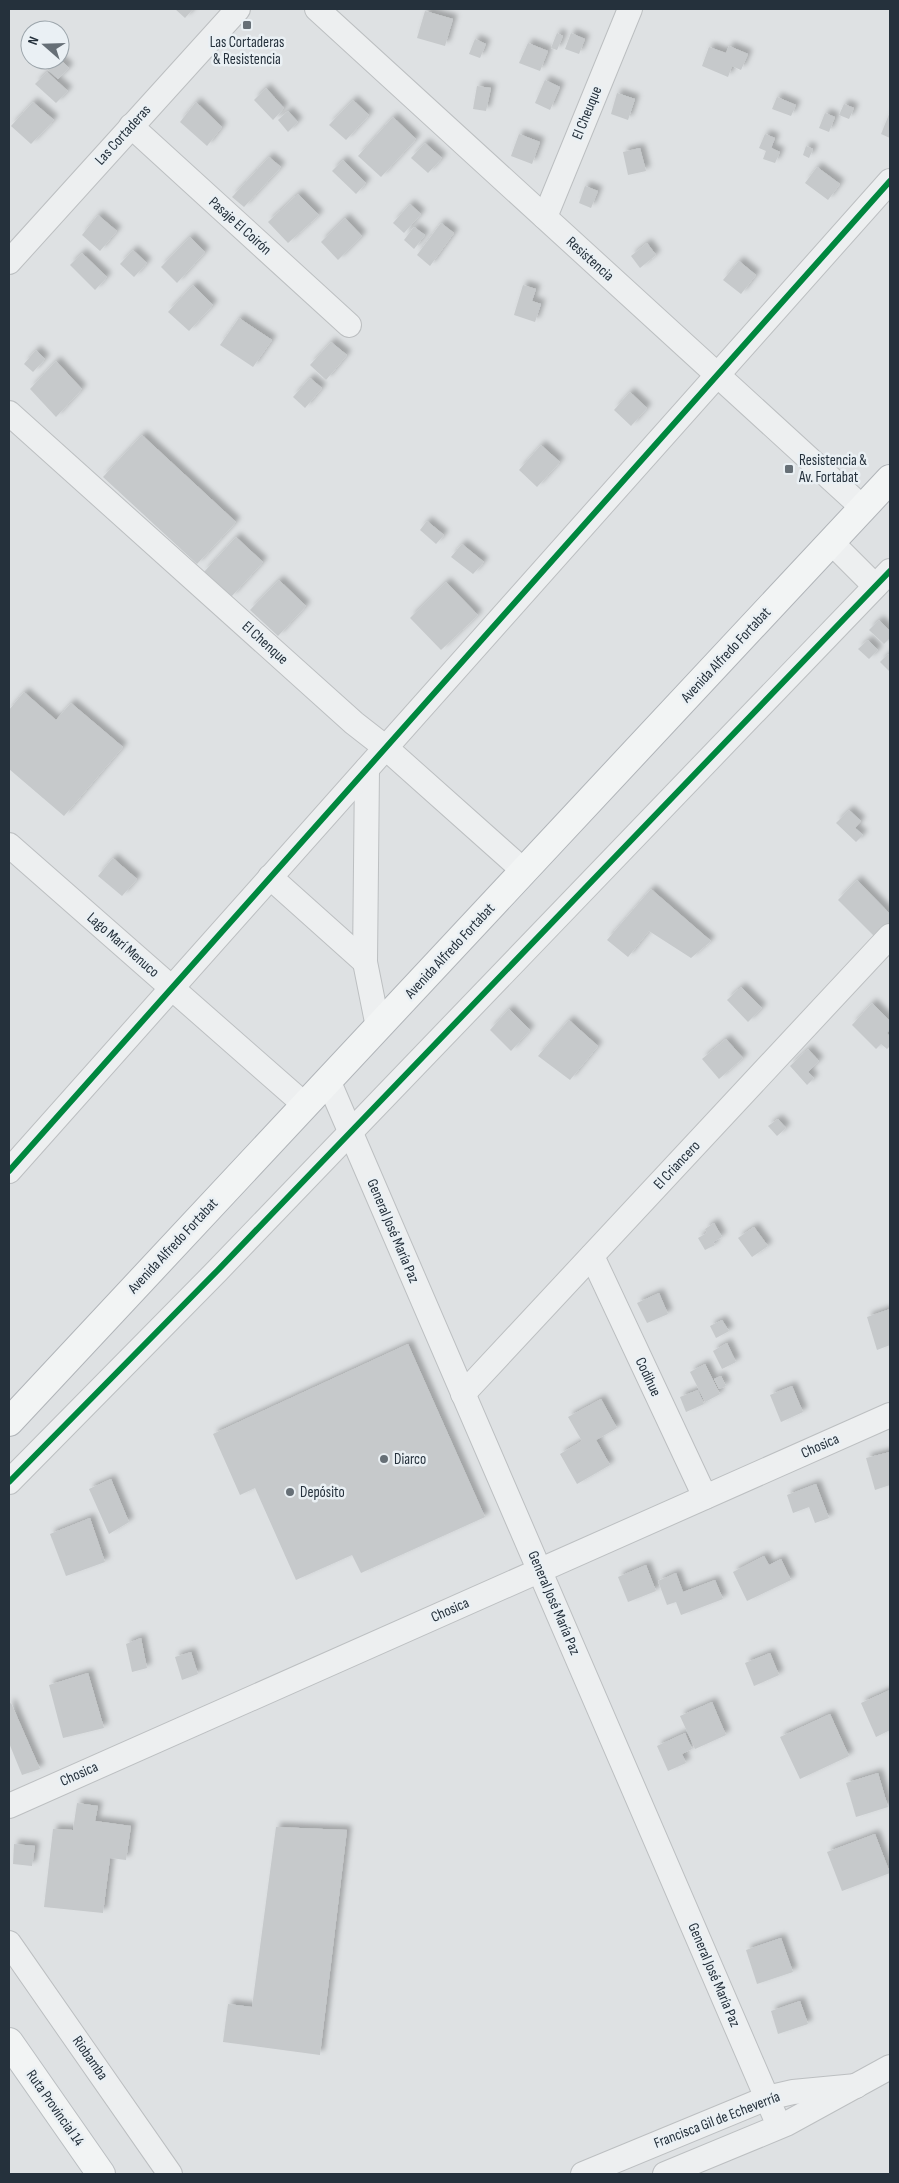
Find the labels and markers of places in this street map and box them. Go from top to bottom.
marker: Las Cortaderas & Resistencia [241,19,253,31]
place label: Las Cortaderas & Resistencia [210,33,284,69]
place label: Resistencia & Av. Fortabat [798,451,867,487]
marker: Resistencia & Av. Fortabat [783,463,795,475]
place label: Diarco [394,1450,426,1469]
marker: Diarco [378,1453,390,1465]
place label: Depósito [300,1483,345,1502]
marker: Depósito [284,1486,296,1498]

